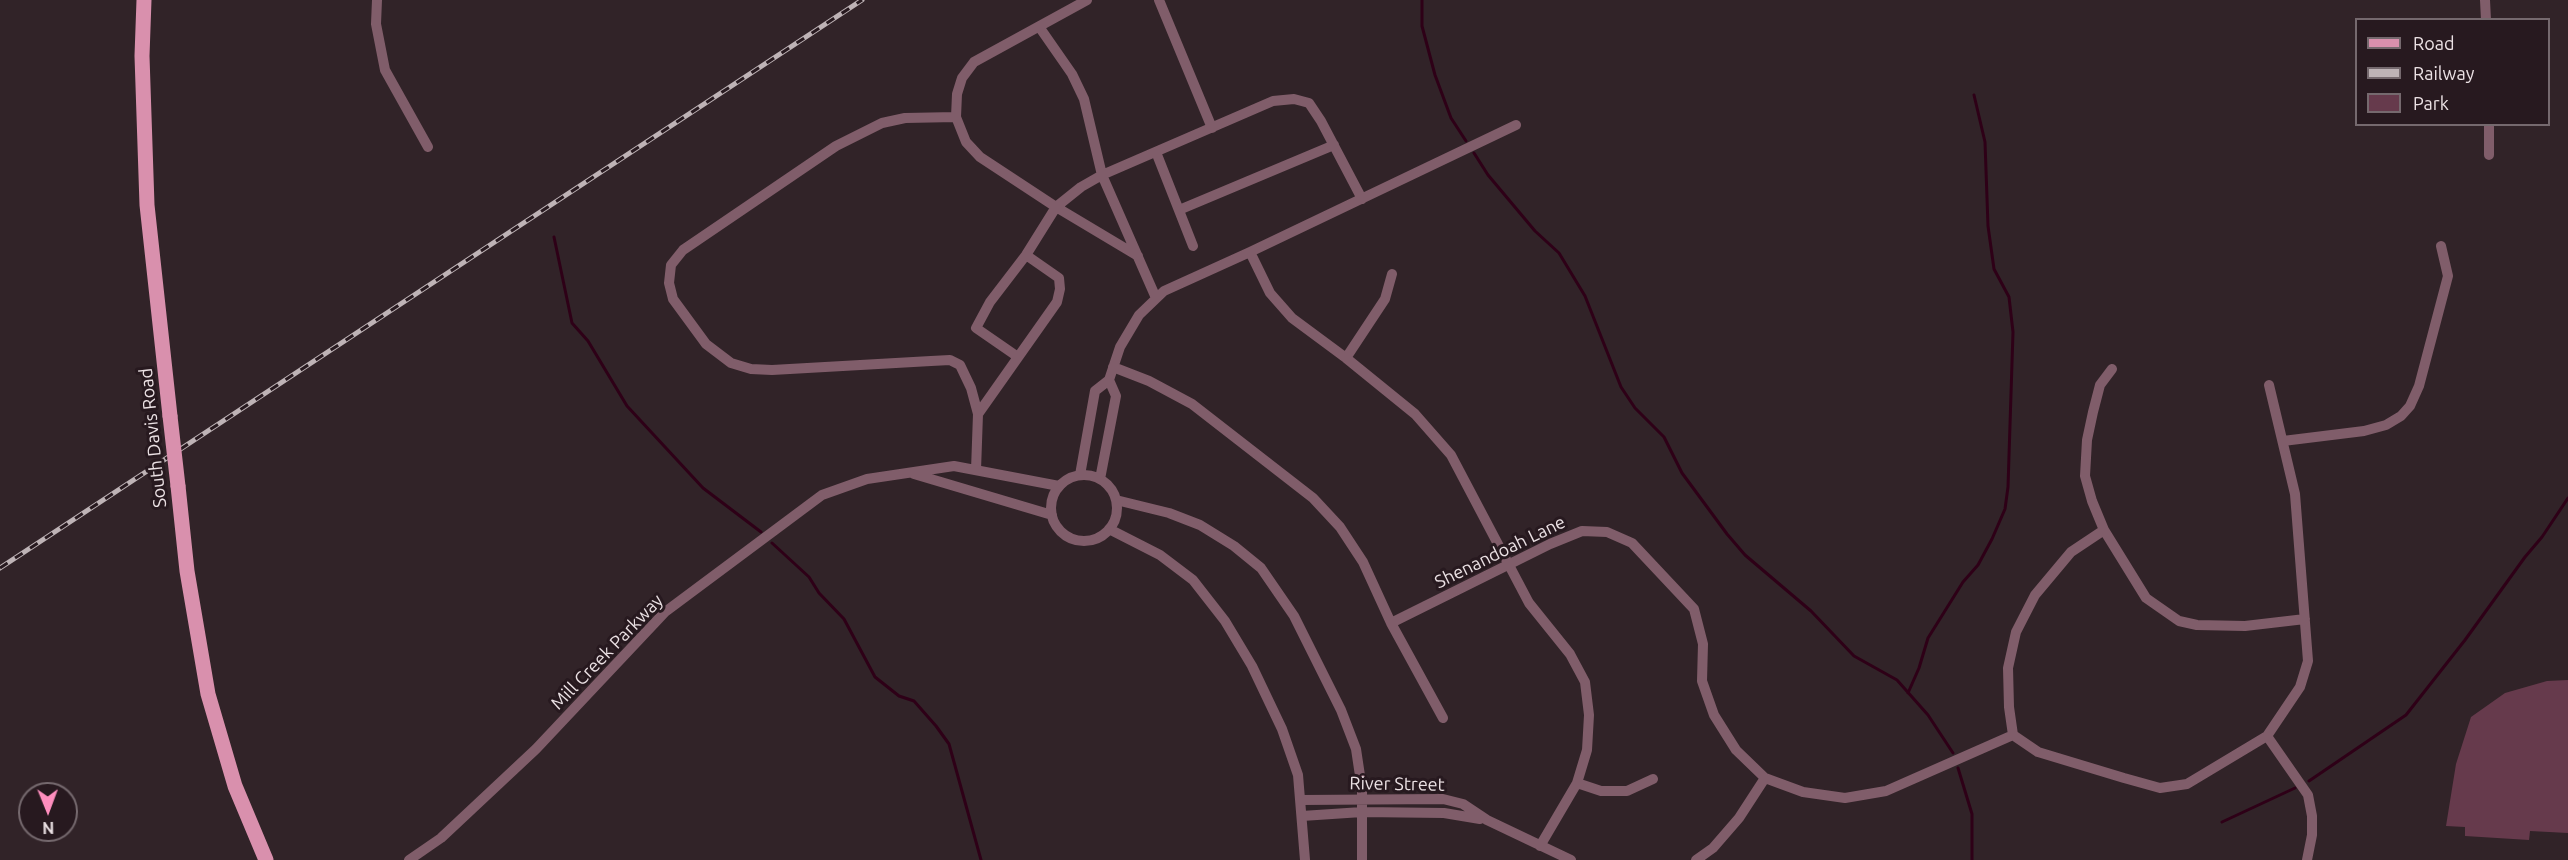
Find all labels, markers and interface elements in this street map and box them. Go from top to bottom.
legend [2355,18,2550,126]
text: Road [2413,33,2455,53]
text: Railway [2413,63,2474,83]
text: Park [2413,93,2449,113]
street label: South Davis Road [135,367,171,509]
street label: Shenandoah Lane [1431,511,1569,593]
street label: Mill Creek Parkway [546,590,668,714]
street label: River Street [1349,772,1445,796]
north arrow [18,782,78,842]
text: N [42,819,54,837]

